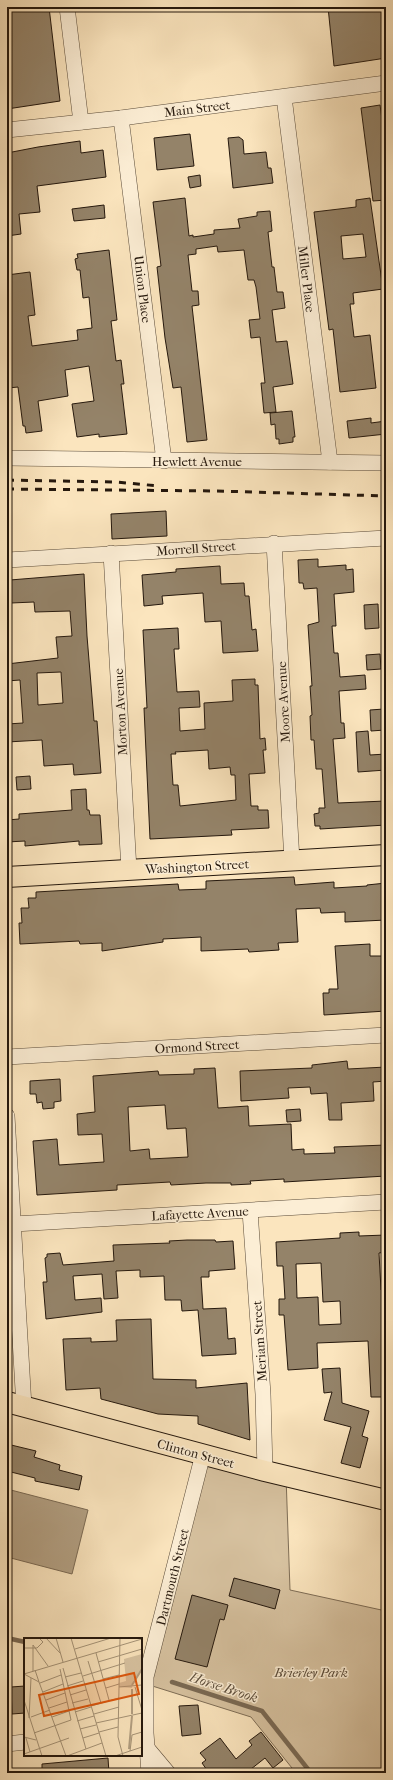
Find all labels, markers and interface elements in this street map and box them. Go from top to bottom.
street label: Main Street [163,97,231,120]
street label: Miller Place [295,245,318,314]
street label: Union Place [131,254,154,324]
street label: Hewlett Avenue [152,454,243,469]
street label: Morrell Street [156,538,237,559]
street label: Moore Avenue [274,660,293,743]
street label: Morton Avenue [111,667,130,756]
street label: Washington Street [144,856,250,877]
street label: Ormond Street [154,1037,240,1056]
street label: Lafayette Avenue [151,1203,250,1224]
street label: Meriam Street [249,1299,270,1382]
street label: Clinton Street [156,1436,237,1471]
street label: Dartmouth Street [153,1527,192,1627]
inset map [24,1638,142,1756]
park label: Brierley Park [273,1665,348,1680]
water label: Horse Brook [187,1668,260,1706]

